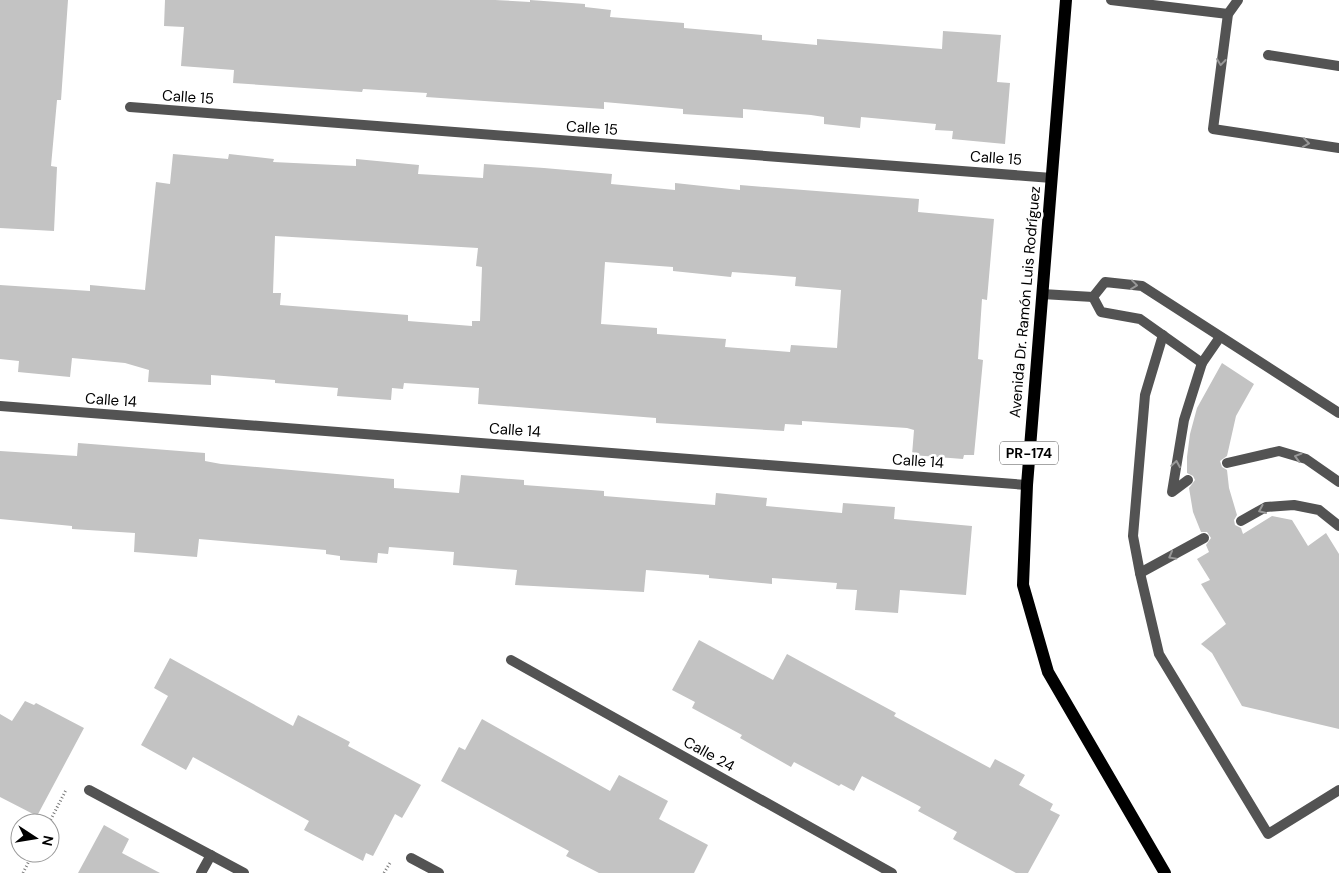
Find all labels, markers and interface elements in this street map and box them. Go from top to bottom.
one-way arrow [1216,58,1227,66]
street label: Calle 15 [161,85,215,109]
street label: Calle 15 [565,116,619,140]
one-way arrow [1302,138,1310,148]
street label: Calle 15 [969,146,1023,170]
street label: Avenida Dr. Ramón Luis Rodríguez [1005,185,1045,419]
one-way arrow [1131,279,1139,290]
street label: Calle 14 [84,388,138,412]
street label: Calle 14 [488,418,542,442]
road number: PR-174 [1000,442,1058,464]
street label: Calle 14 [891,449,945,473]
one-way arrow [1294,452,1302,462]
one-way arrow [1171,460,1181,468]
one-way arrow [1258,504,1267,515]
one-way arrow [1168,550,1177,560]
street label: Calle 24 [680,732,738,776]
north arrow [10,813,60,863]
text: N [38,834,58,848]

